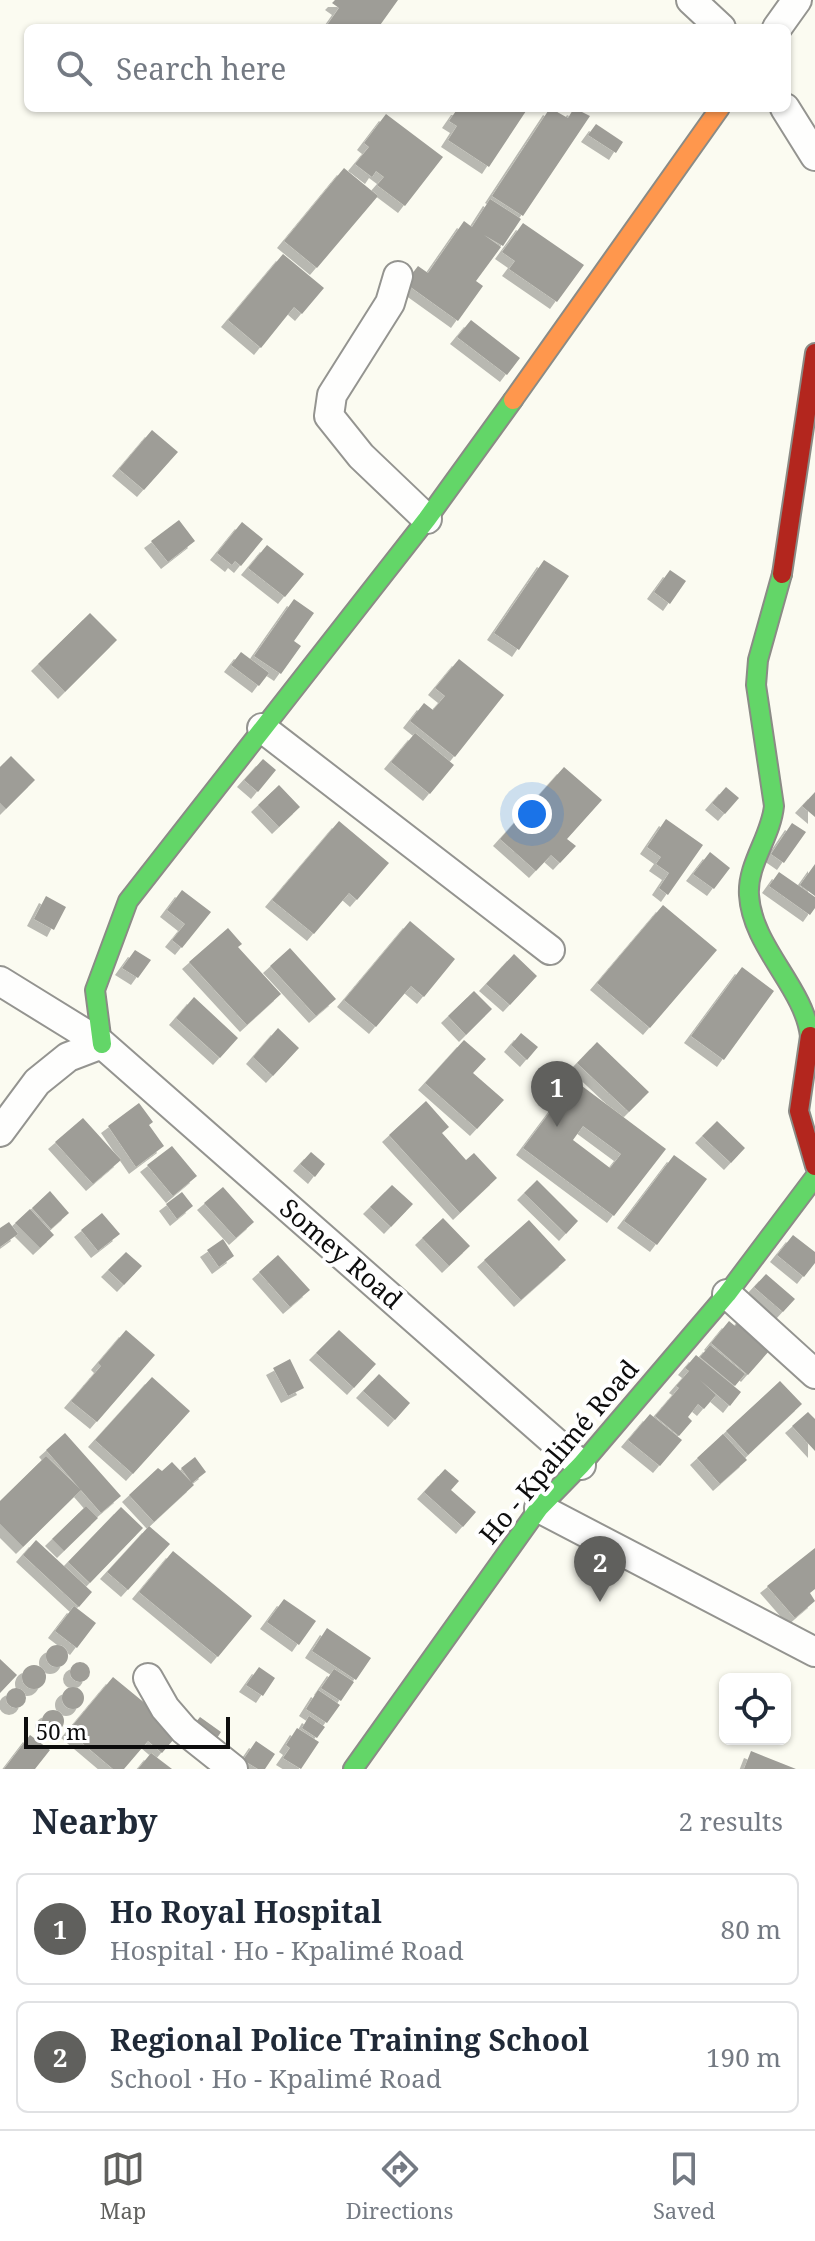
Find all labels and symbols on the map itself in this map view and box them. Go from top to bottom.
your location [512,794,552,834]
pin: 1 [531,1061,583,1127]
street label: Somey Road [273,1190,411,1317]
street label: Ho - Kpalimé Road [470,1352,646,1551]
pin: 2 [574,1536,626,1602]
scale bar [24,1713,230,1749]

